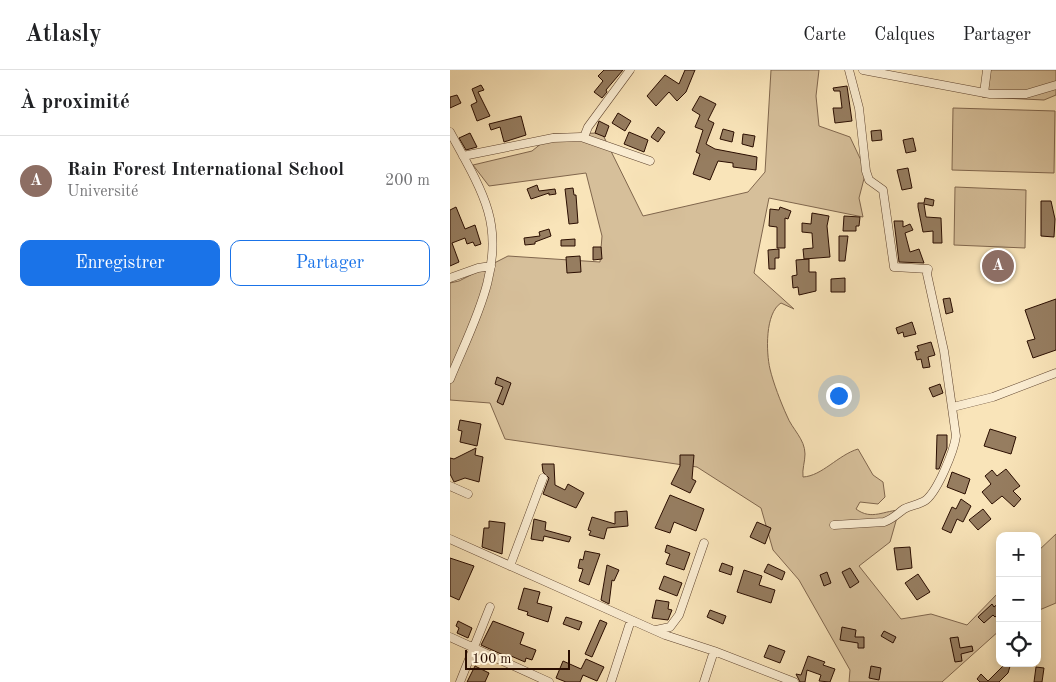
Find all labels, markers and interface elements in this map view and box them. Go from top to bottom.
text: Atlasly [25,23,102,47]
text: Carte [803,26,846,44]
text: Calques [874,26,935,44]
text: Partager [963,26,1031,44]
text: À proximité [20,92,130,113]
text: Rain Forest International School [67,161,344,180]
text: A [30,173,42,189]
text: 200 m [385,173,430,189]
text: Université [67,184,138,200]
button: Enregistrer [20,240,220,286]
button: Partager [230,240,430,286]
pin: A [982,247,1014,285]
your location [826,383,852,409]
map controls [996,532,1041,667]
button: + [996,532,1041,577]
button: − [996,577,1041,622]
button: locate [996,622,1041,667]
scale bar [465,647,570,670]
text: 100 m [472,652,511,666]

